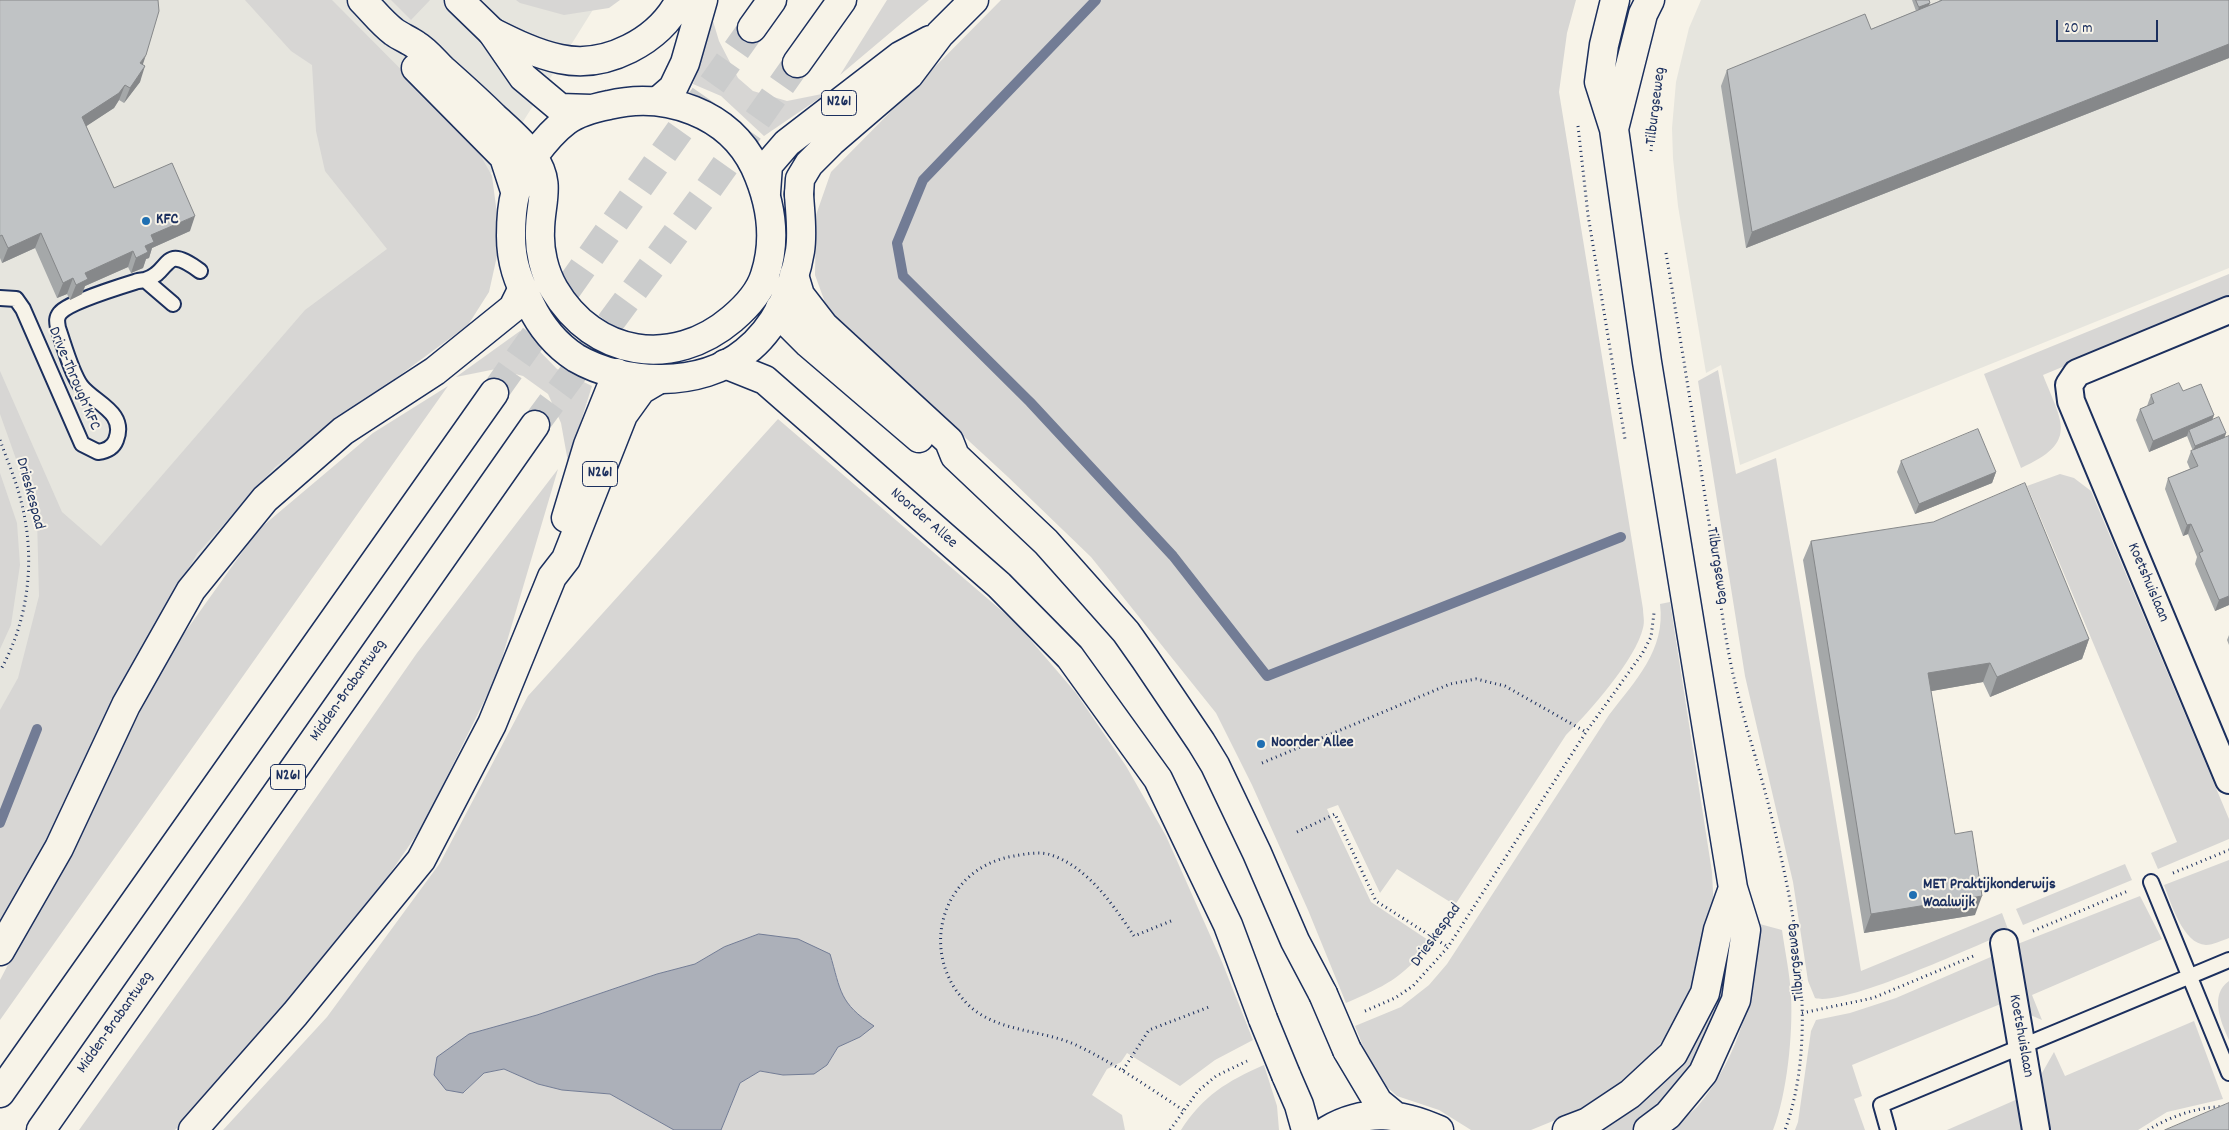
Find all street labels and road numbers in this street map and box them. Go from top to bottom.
street label: Tilburgseweg [1643,66,1671,146]
road number: N261 [822,90,856,116]
street label: Drive-Through KFC [43,324,103,434]
street label: Drieskespad [10,456,48,532]
road number: N261 [582,462,618,486]
street label: Noorder Allee [886,485,960,553]
street label: Tilburgseweg [1700,526,1732,606]
street label: Koetshuislaan [2122,540,2172,626]
street label: Midden-Brabantweg [307,636,391,746]
road number: N261 [270,764,306,790]
street label: Drieskespad [1408,901,1466,971]
street label: Tilburgseweg [1783,922,1811,1002]
street label: Midden-Brabantweg [74,968,158,1078]
street label: Koetshuislaan [2003,993,2037,1079]

